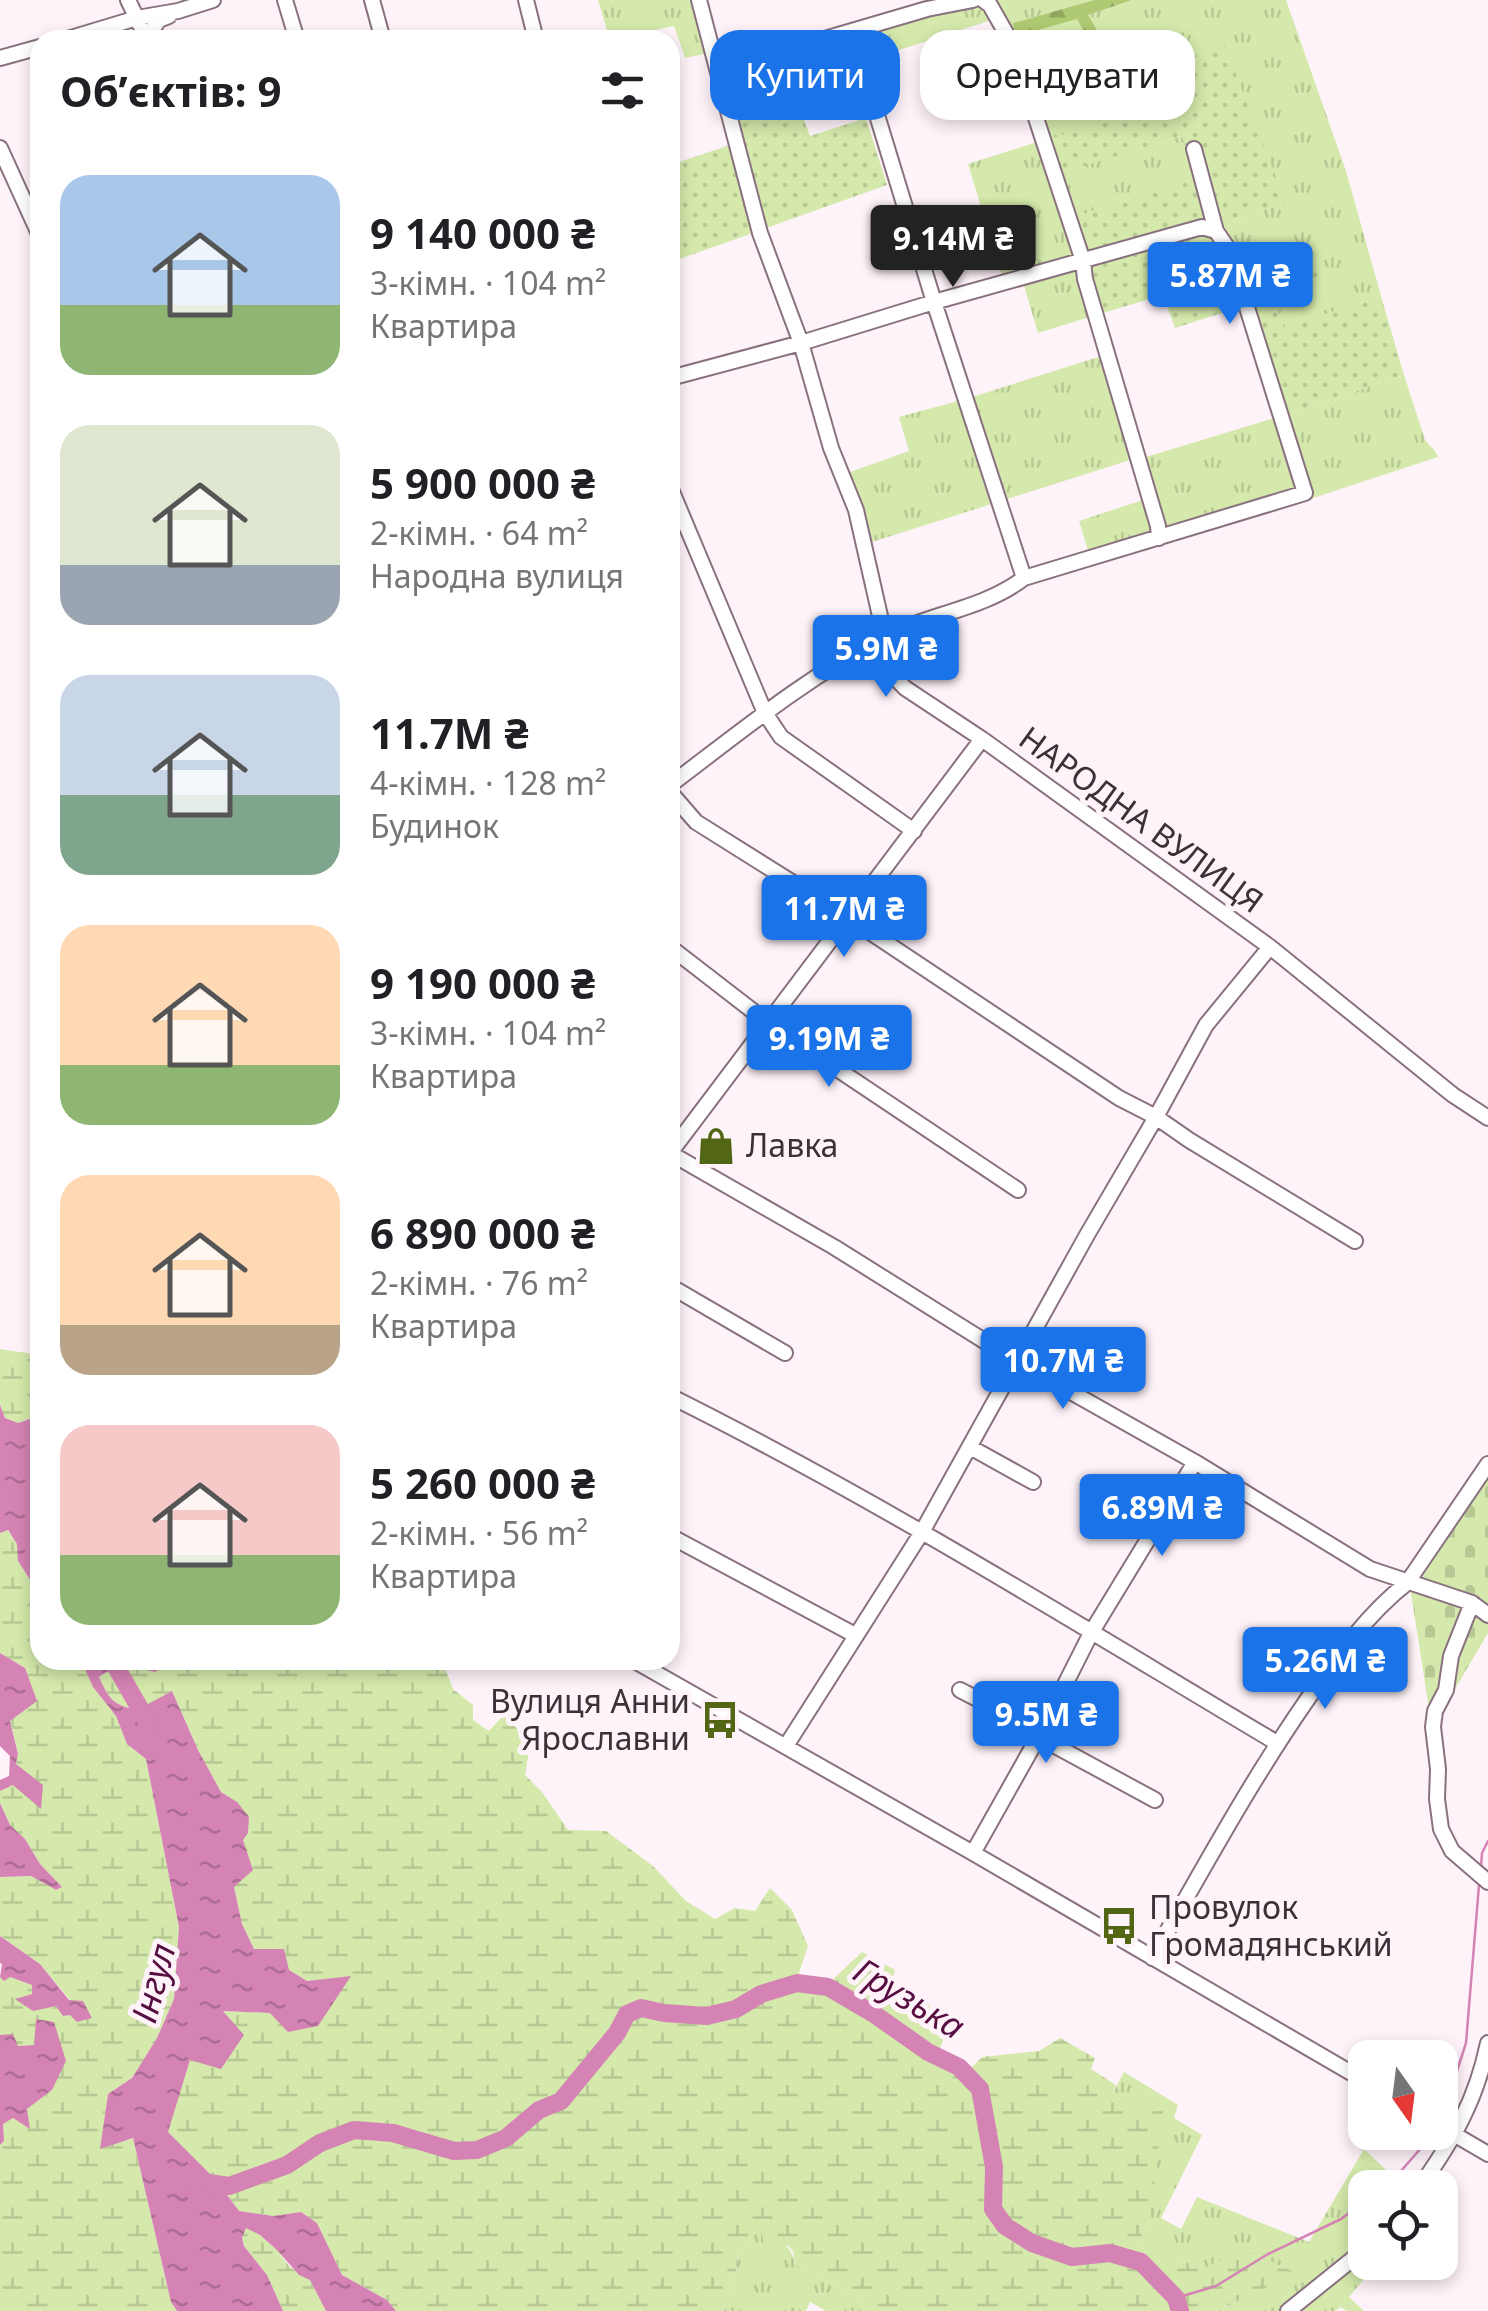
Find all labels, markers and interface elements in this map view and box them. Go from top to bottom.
chip: Купити [710,30,900,120]
chip: Орендувати [920,30,1195,120]
text: Об’єктів: 9 [60,62,282,119]
icon: filters [595,63,650,118]
text: 9 140 000 ₴ [370,204,595,261]
pin: 9.14M ₴ [861,205,1045,290]
icon: home [140,215,260,335]
text: 9.14M ₴ [893,216,1013,259]
pin: 5.87M ₴ [1138,242,1322,327]
text: 5.87M ₴ [1170,253,1290,296]
text: 3-кімн. · 104 m² [370,261,606,304]
text: Квартира [370,304,517,347]
text: 5 900 000 ₴ [370,454,595,511]
icon: home [140,465,260,585]
text: 2-кімн. · 64 m² [370,511,588,554]
text: Народна вулиця [370,554,624,597]
pin: 5.9M ₴ [805,615,967,700]
text: 5.9M ₴ [835,626,937,669]
text: 11.7M ₴ [370,704,528,761]
icon: home [140,715,260,835]
street label: НАРОДНА ВУЛИЦЯ [1011,716,1273,922]
text: 4-кімн. · 128 m² [370,761,606,804]
text: Будинок [370,804,499,847]
pin: 11.7M ₴ [752,875,936,960]
text: 11.7M ₴ [784,886,904,929]
text: 9 190 000 ₴ [370,954,595,1011]
icon: home [140,965,260,1085]
pin: 9.19M ₴ [737,1005,921,1090]
text: 3-кімн. · 104 m² [370,1011,606,1054]
text: 9.19M ₴ [769,1016,889,1059]
text: Квартира [370,1054,517,1097]
place label: Лавка [746,1123,838,1166]
shop icon: Лавка [695,1125,737,1167]
text: 6 890 000 ₴ [370,1204,595,1261]
icon: home [140,1215,260,1335]
text: 2-кімн. · 76 m² [370,1261,588,1304]
text: Квартира [370,1304,517,1347]
pin: 10.7M ₴ [971,1327,1155,1412]
text: 10.7M ₴ [1003,1338,1123,1381]
text: 5 260 000 ₴ [370,1454,595,1511]
icon: home [140,1465,260,1585]
pin: 6.89M ₴ [1070,1474,1254,1559]
text: 6.89M ₴ [1102,1485,1222,1528]
text: 2-кімн. · 56 m² [370,1511,588,1554]
text: Квартира [370,1554,517,1597]
pin: 5.26M ₴ [1233,1627,1417,1712]
text: 5.26M ₴ [1265,1638,1385,1681]
place label: Вулиця Анни Ярославни [490,1679,690,1759]
pin: 9.5M ₴ [965,1681,1127,1766]
text: 9.5M ₴ [995,1692,1097,1735]
bus stop icon: Вулиця Анни Ярославни [699,1699,741,1741]
place label: Провулок Громадянський [1149,1885,1393,1965]
bus stop icon: Провулок Громадянський [1098,1905,1140,1947]
water label: Інгул [120,1938,186,2027]
water label: Грузька [846,1946,974,2049]
north arrow [1348,2040,1458,2150]
map controls [1348,2040,1458,2280]
button: locate [1348,2170,1458,2280]

